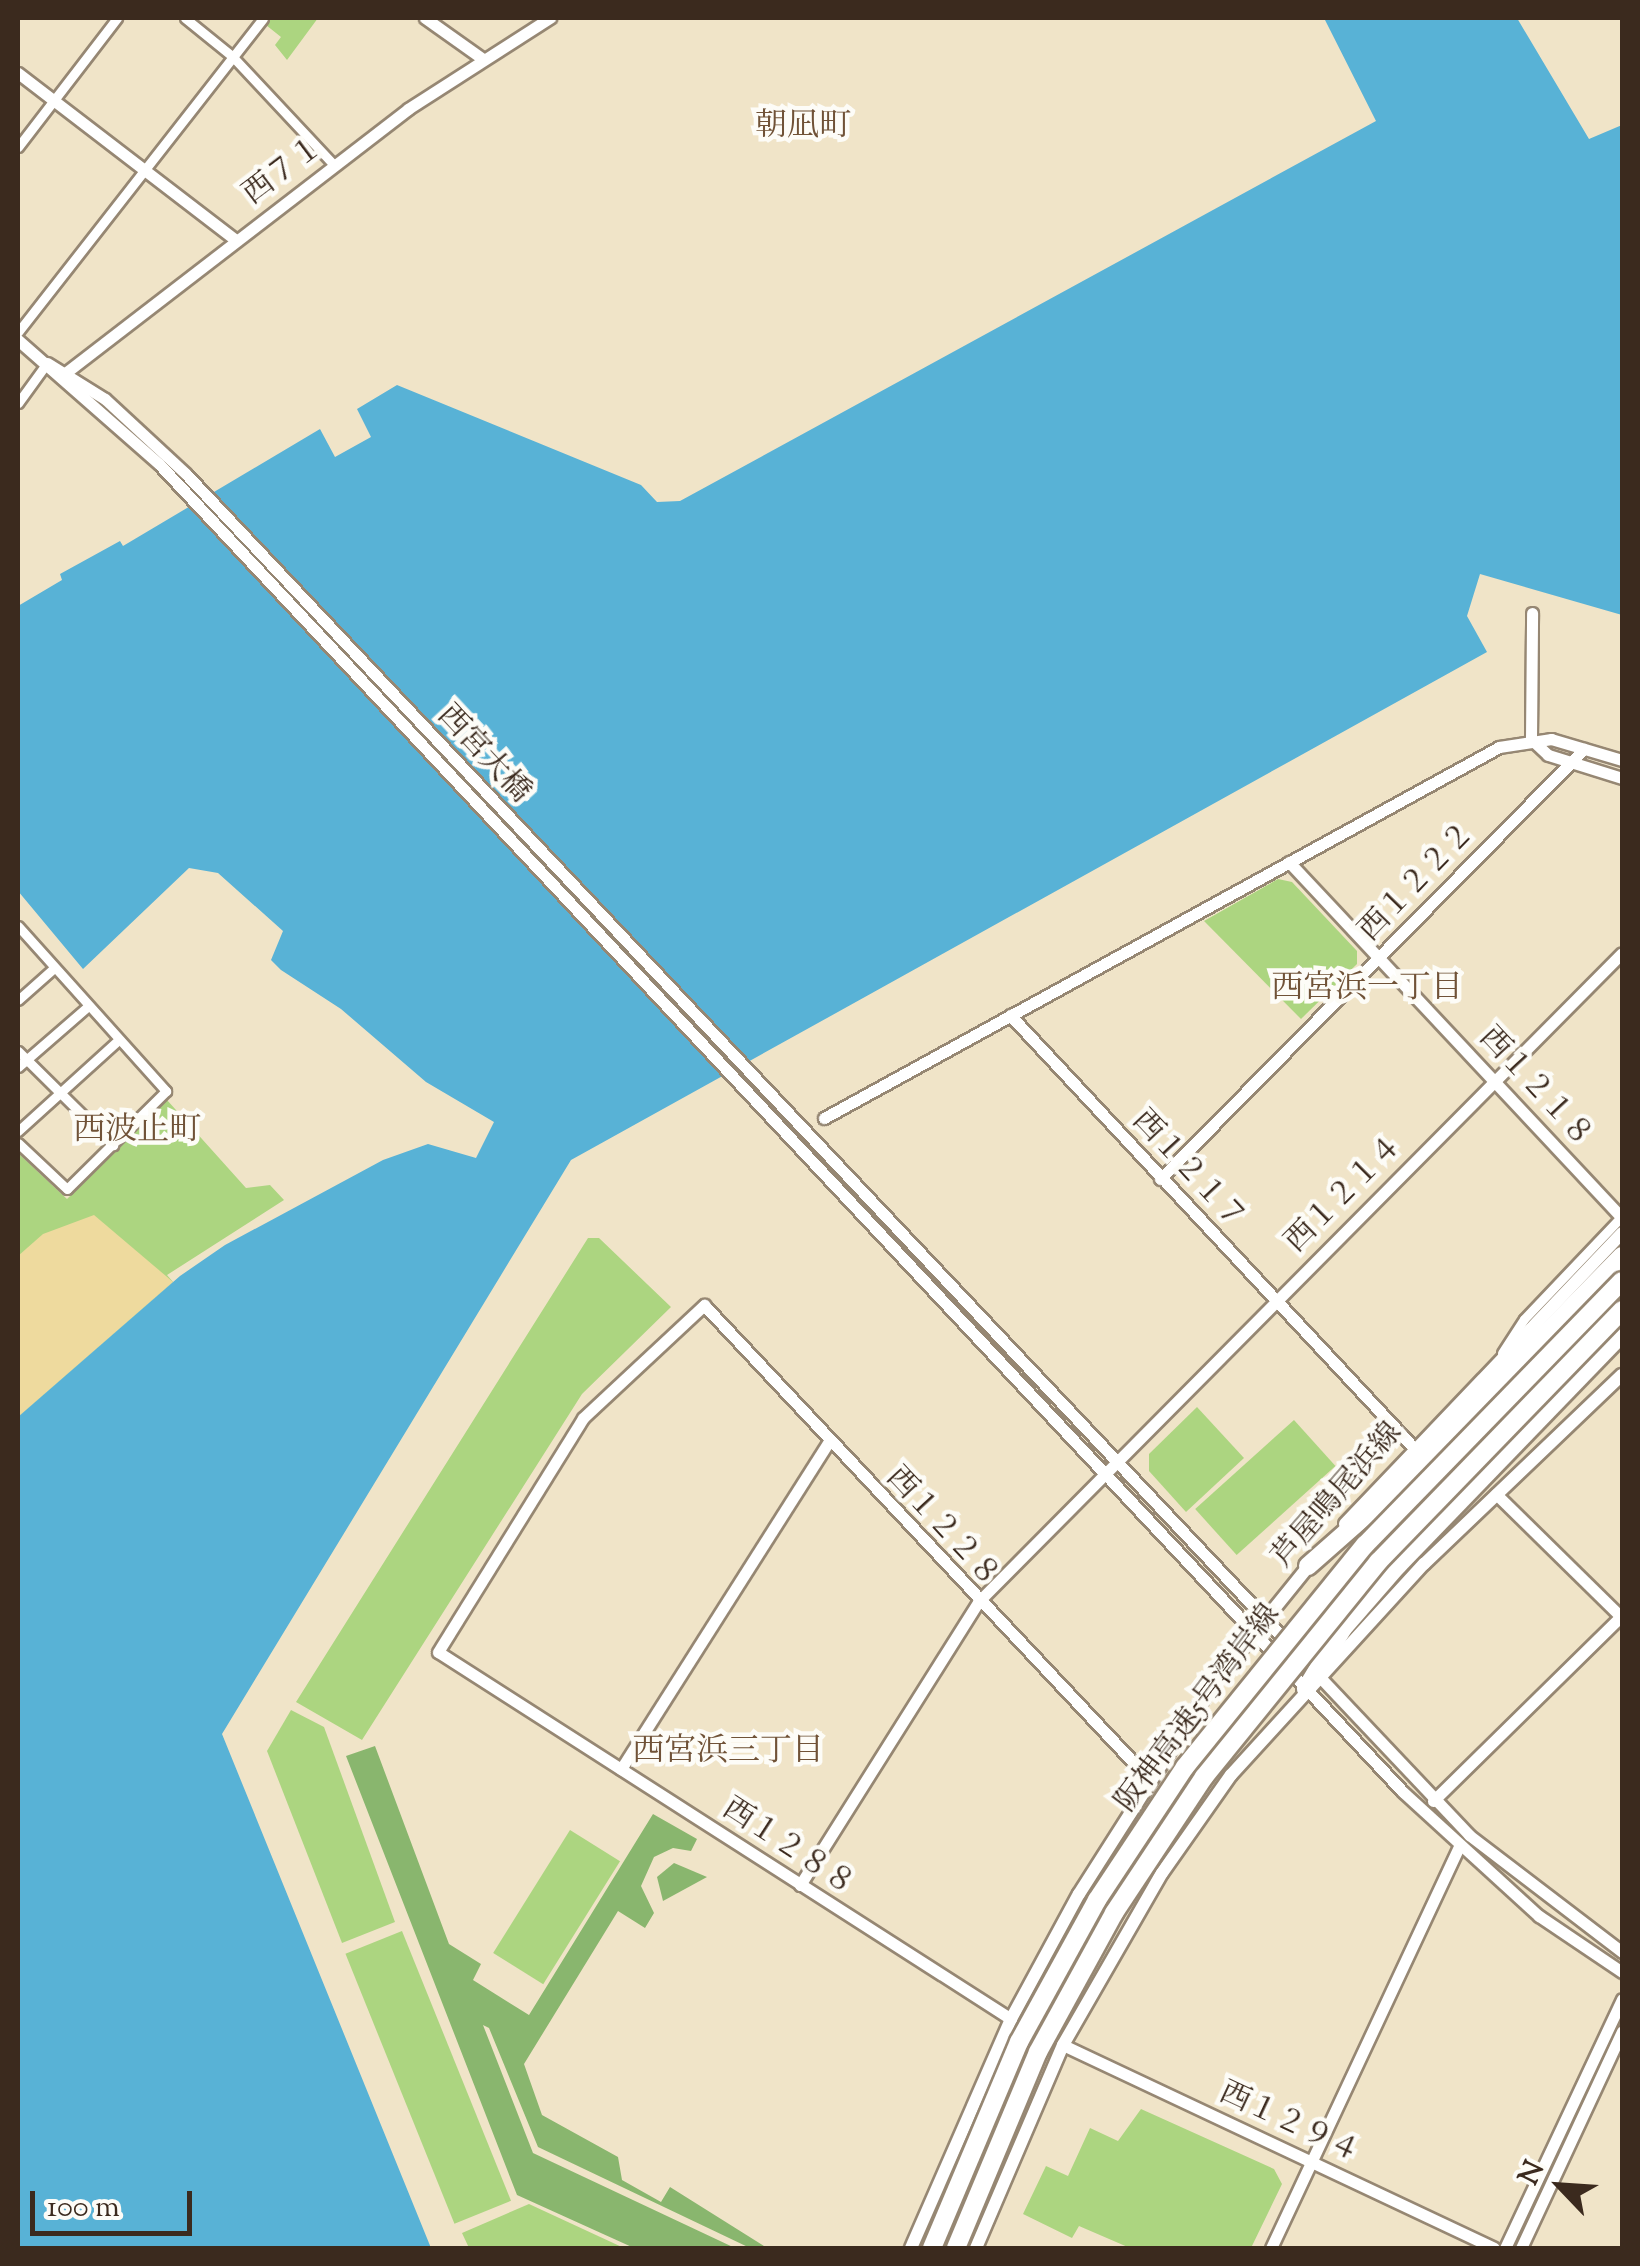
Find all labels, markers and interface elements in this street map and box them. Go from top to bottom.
district label: 朝凪町 [755,108,851,146]
street label: 西７１ [237,131,331,213]
street label: 西宮大橋 [429,699,537,811]
street label: 西１２２２ [1353,817,1483,949]
district label: 西宮浜一丁目 [1271,970,1463,1008]
street label: 西１２１８ [1471,1021,1599,1155]
street label: 西１２１７ [1124,1104,1252,1238]
district label: 西波止町 [73,1112,201,1150]
street label: 西１２１４ [1279,1129,1411,1261]
street label: 芦屋鳴尾浜線 [1265,1416,1411,1576]
street label: 西１２２８ [878,1461,1006,1595]
street label: 阪神高速5号湾岸線 [1109,1598,1289,1820]
district label: 西宮浜三丁目 [632,1733,824,1771]
street label: 西１２８８ [715,1792,861,1904]
street label: 西１２９４ [1213,2076,1365,2172]
north arrow [1510,2136,1610,2236]
text: N [1510,2155,1556,2192]
scale bar [35,2171,198,2233]
text: 100 m [47,2187,120,2230]

